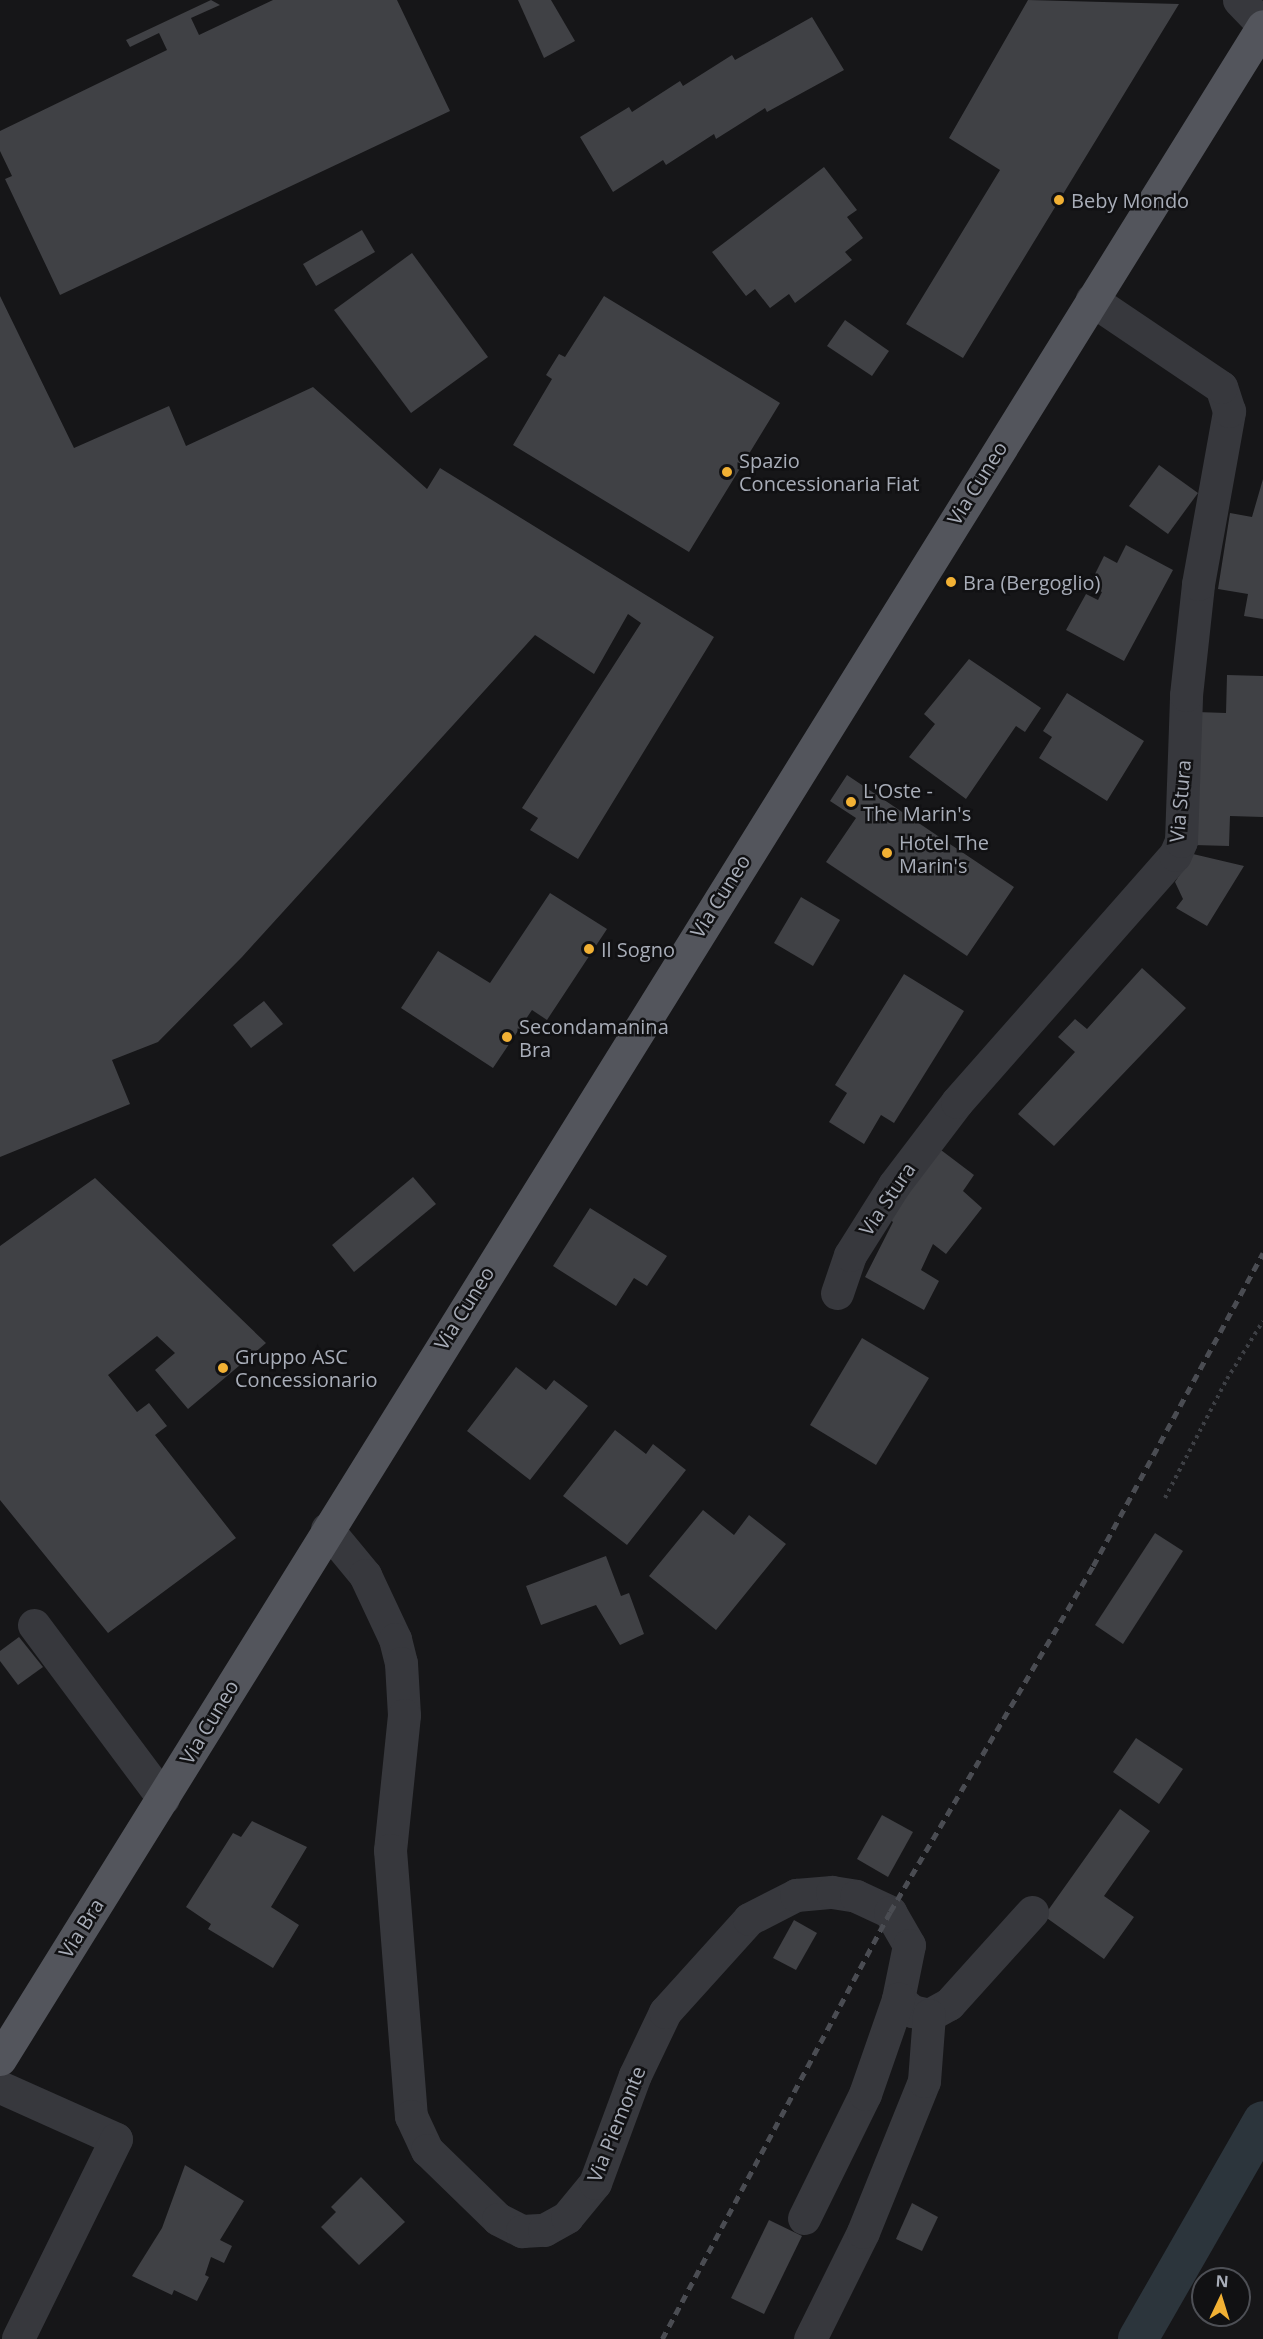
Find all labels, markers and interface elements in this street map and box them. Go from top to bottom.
place label: Beby Mondo [1071,188,1189,212]
marker: Beby Mondo [1052,193,1066,207]
street label: Via Cuneo [942,437,1012,529]
place label: Spazio Concessionaria Fiat [739,448,919,495]
marker: Spazio Concessionaria Fiat [720,465,734,479]
place label: Bra (Bergoglio) [963,570,1100,594]
marker: Bra (Bergoglio) [944,575,958,589]
street label: Via Stura [1164,759,1196,843]
place label: L'Oste - The Marin's [863,778,971,825]
marker: L'Oste - The Marin's [844,795,858,809]
place label: Hotel The Marin's [899,830,989,877]
marker: Hotel The Marin's [880,846,894,860]
street label: Via Cuneo [685,850,755,942]
place label: Il Sogno [601,937,675,961]
marker: Il Sogno [582,942,596,956]
place label: Secondamanina Bra [519,1014,669,1061]
marker: Secondamanina Bra [500,1030,514,1044]
street label: Via Stura [854,1158,920,1240]
street label: Via Cuneo [429,1262,499,1354]
place label: Gruppo ASC Concessionario [235,1344,377,1391]
marker: Gruppo ASC Concessionario [216,1361,230,1375]
street label: Via Cuneo [175,1676,243,1768]
street label: Via Bra [53,1894,109,1962]
street label: Via Piemonte [582,2063,650,2185]
north arrow [1191,2267,1251,2327]
text: N [1215,2270,1229,2292]

